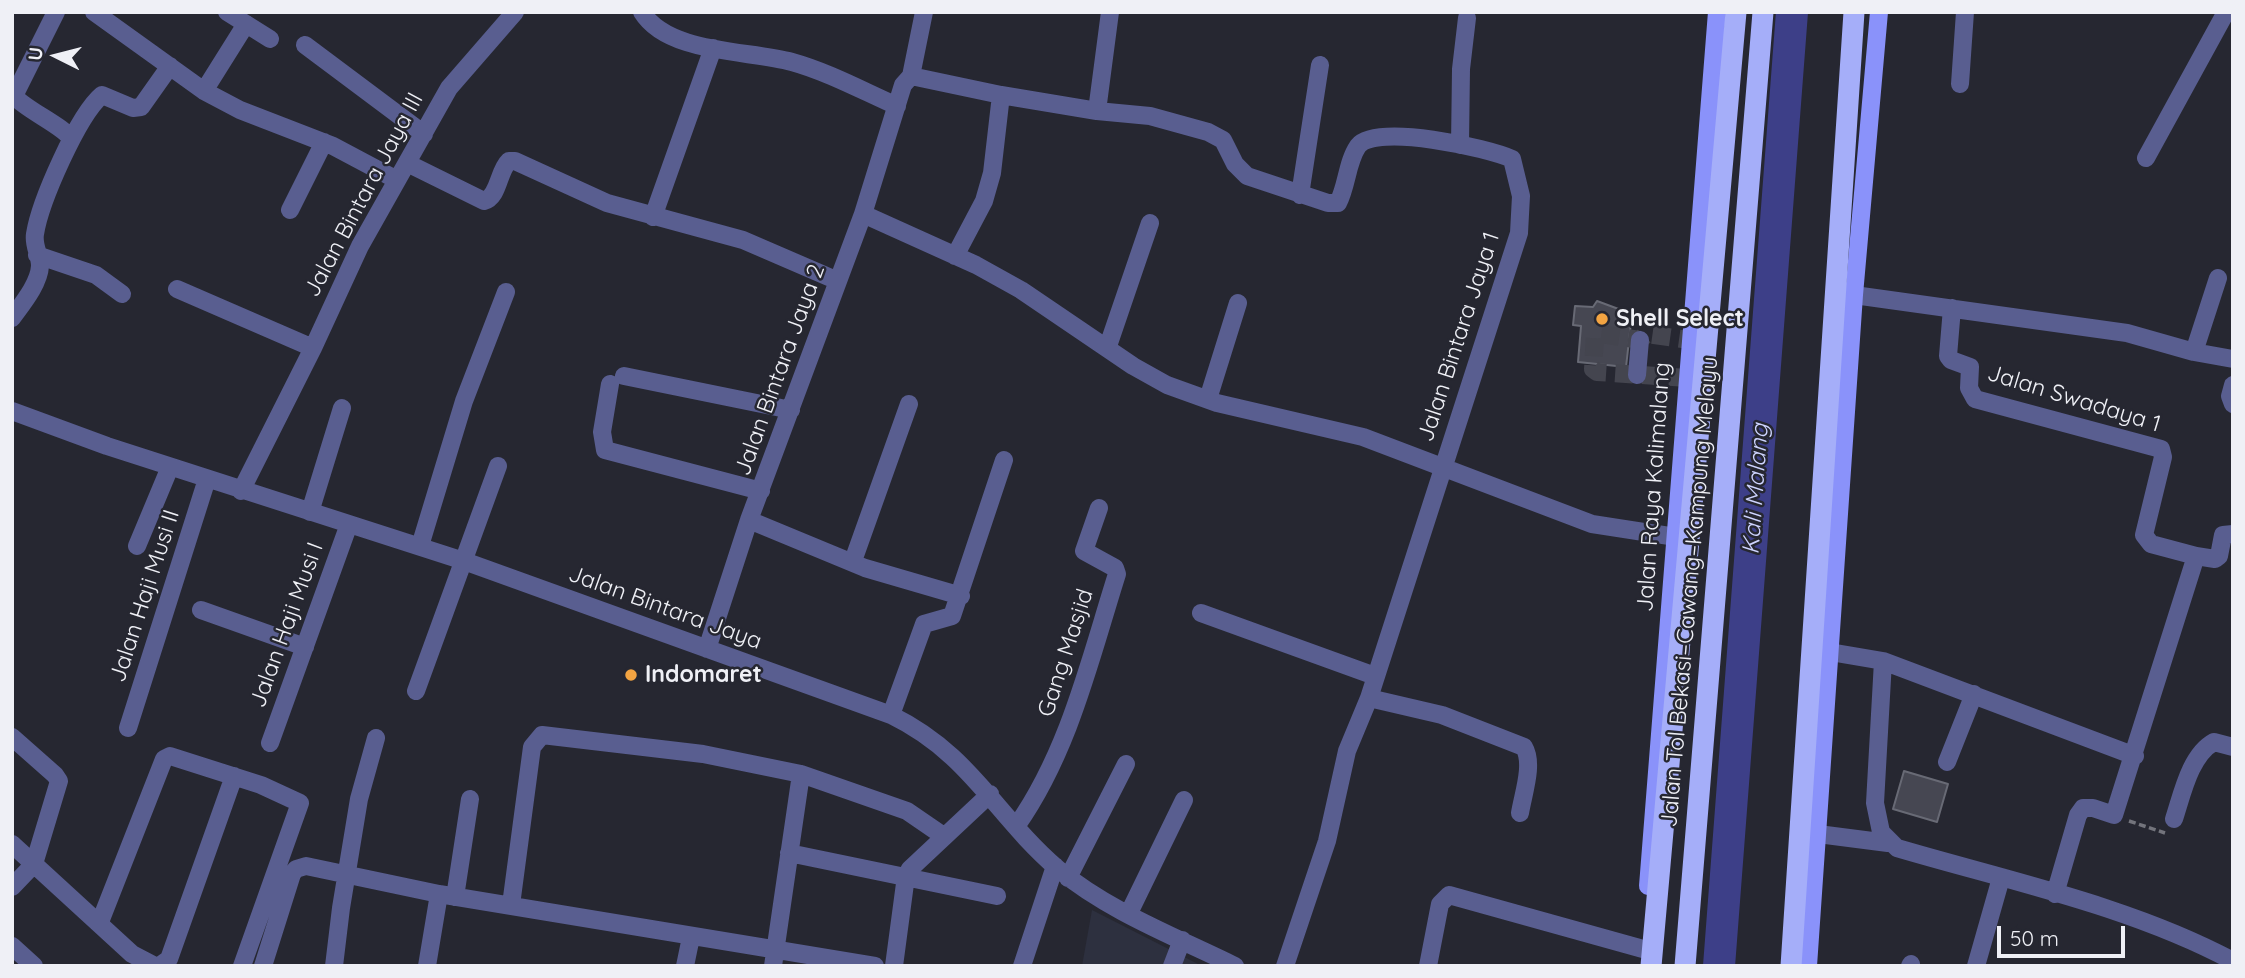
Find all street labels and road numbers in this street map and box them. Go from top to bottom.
street label: Jalan Bintara Jaya III [298,88,430,302]
street label: Jalan Bintara Jaya 1 [1412,229,1506,445]
street label: Jalan Bintara Jaya 2 [729,261,831,479]
street label: Jalan Tol Bekasi–Cawang–Kampung Melayu [1656,356,1724,828]
street label: Jalan Swadaya 1 [1984,360,2164,438]
street label: Jalan Raya Kalimalang [1632,361,1676,613]
street label: Jalan Haji Musi II [104,506,186,686]
street label: Jalan Haji Musi I [244,539,330,711]
street label: Jalan Bintara Jaya [565,560,765,656]
street label: Gang Masjid [1032,585,1100,721]

